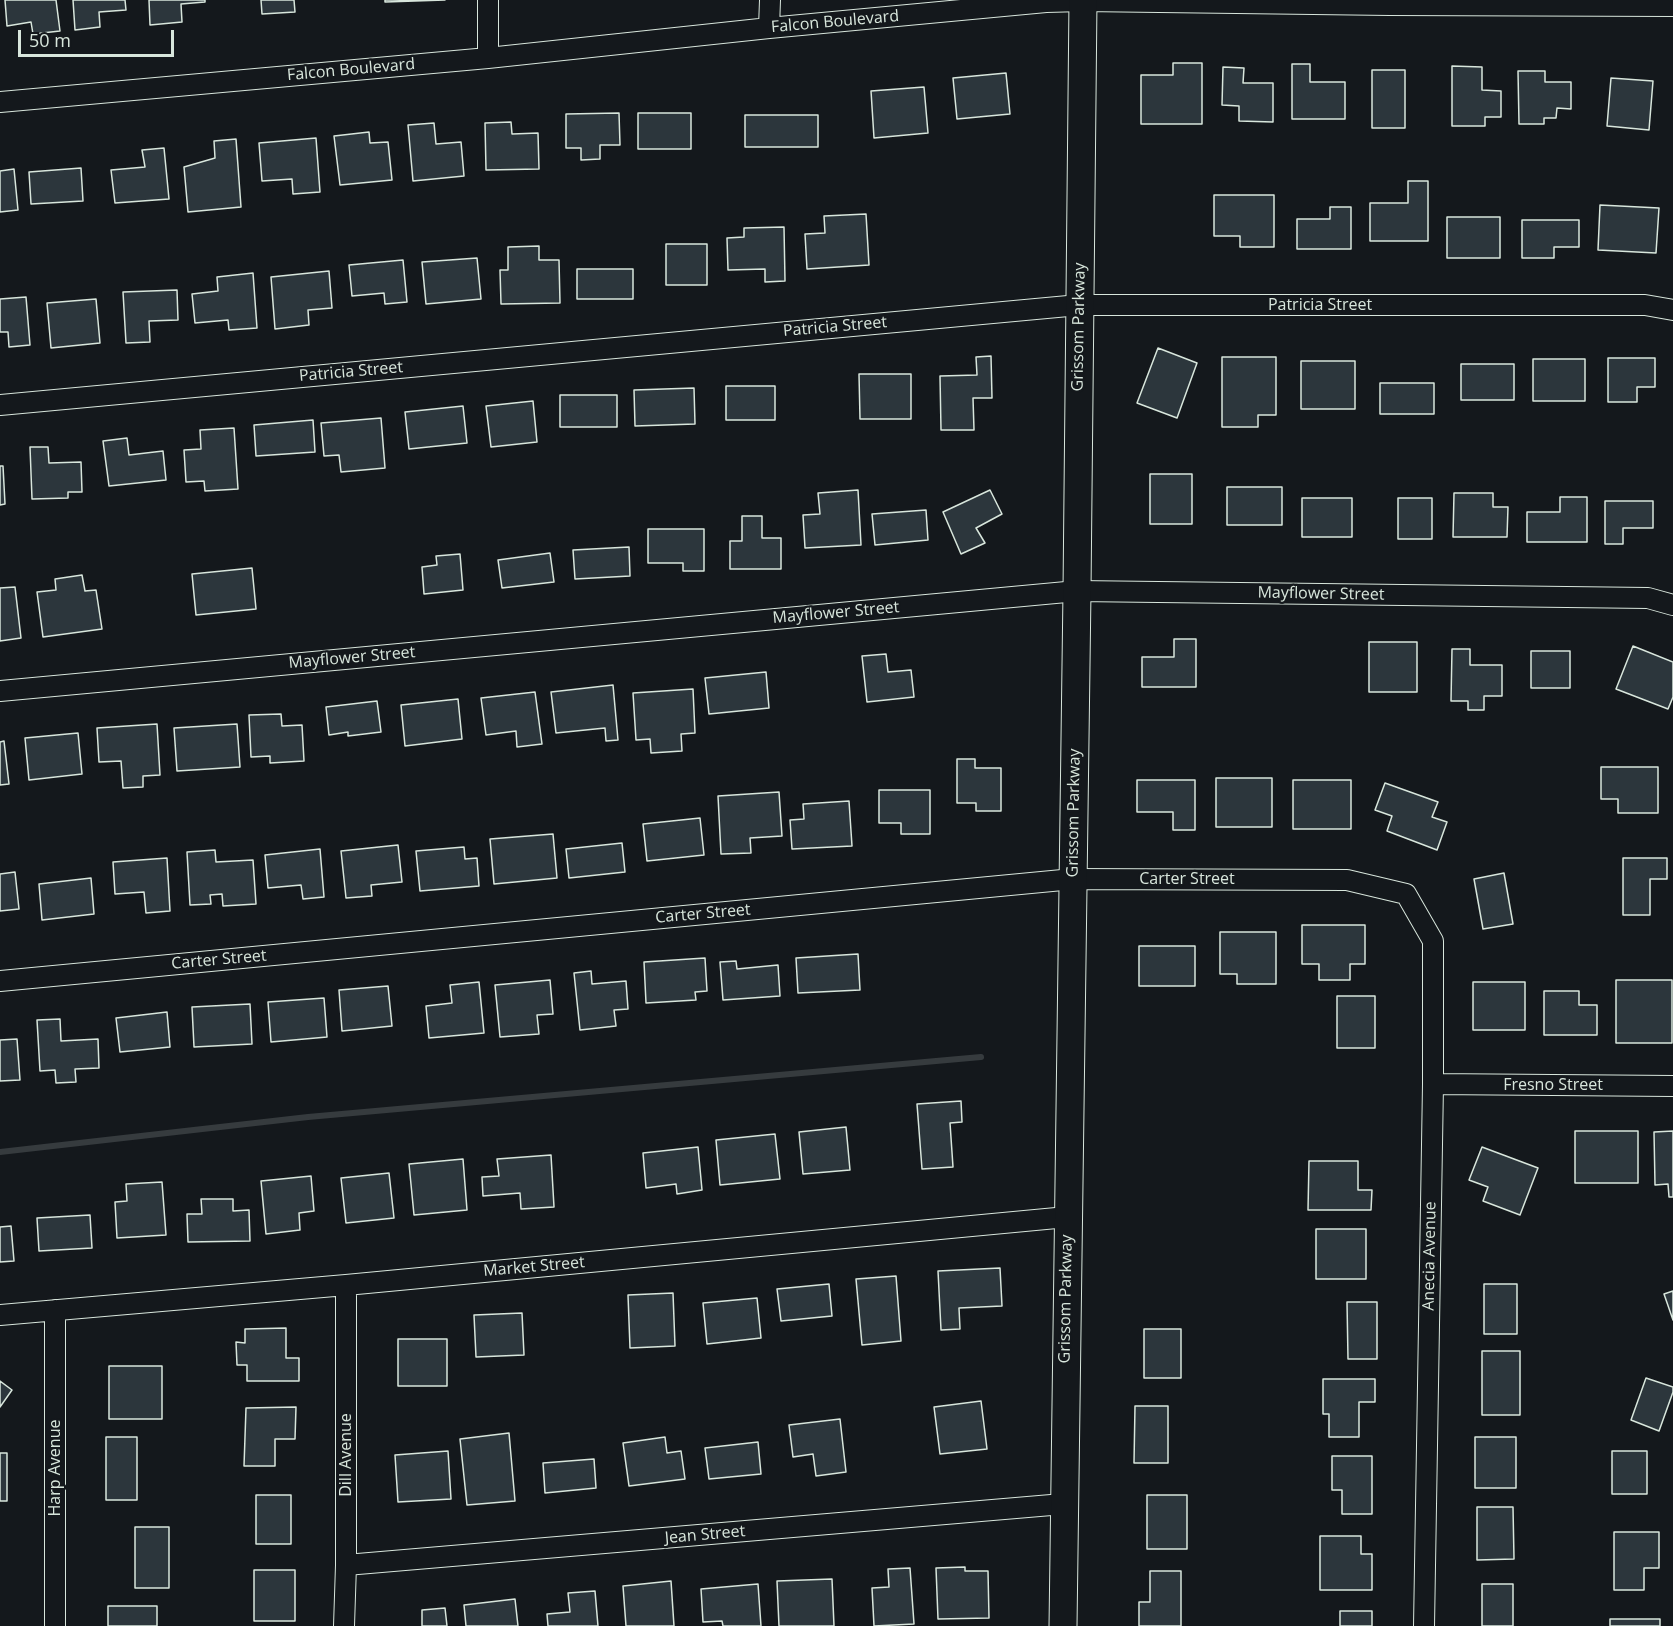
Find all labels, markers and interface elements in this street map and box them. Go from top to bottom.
street label: Falcon Boulevard [770,7,900,37]
scale bar [21,18,177,56]
text: 50 m [29,28,71,52]
street label: Falcon Boulevard [286,55,416,85]
street label: Grissom Parkway [1068,262,1090,392]
street label: Patricia Street [1268,295,1372,315]
street label: Patricia Street [782,313,888,341]
street label: Patricia Street [298,358,404,386]
street label: Mayflower Street [1257,583,1385,605]
street label: Mayflower Street [772,598,900,628]
street label: Mayflower Street [288,643,416,673]
street label: Grissom Parkway [1063,748,1085,878]
street label: Carter Street [1139,869,1235,889]
street label: Carter Street [655,900,751,928]
street label: Carter Street [171,946,267,974]
street label: Fresno Street [1503,1075,1603,1095]
street label: Anecia Avenue [1419,1201,1441,1311]
street label: Grissom Parkway [1055,1234,1077,1364]
street label: Market Street [482,1253,586,1281]
street label: Dill Avenue [336,1413,356,1497]
street label: Harp Avenue [45,1420,65,1516]
street label: Jean Street [664,1522,746,1548]

